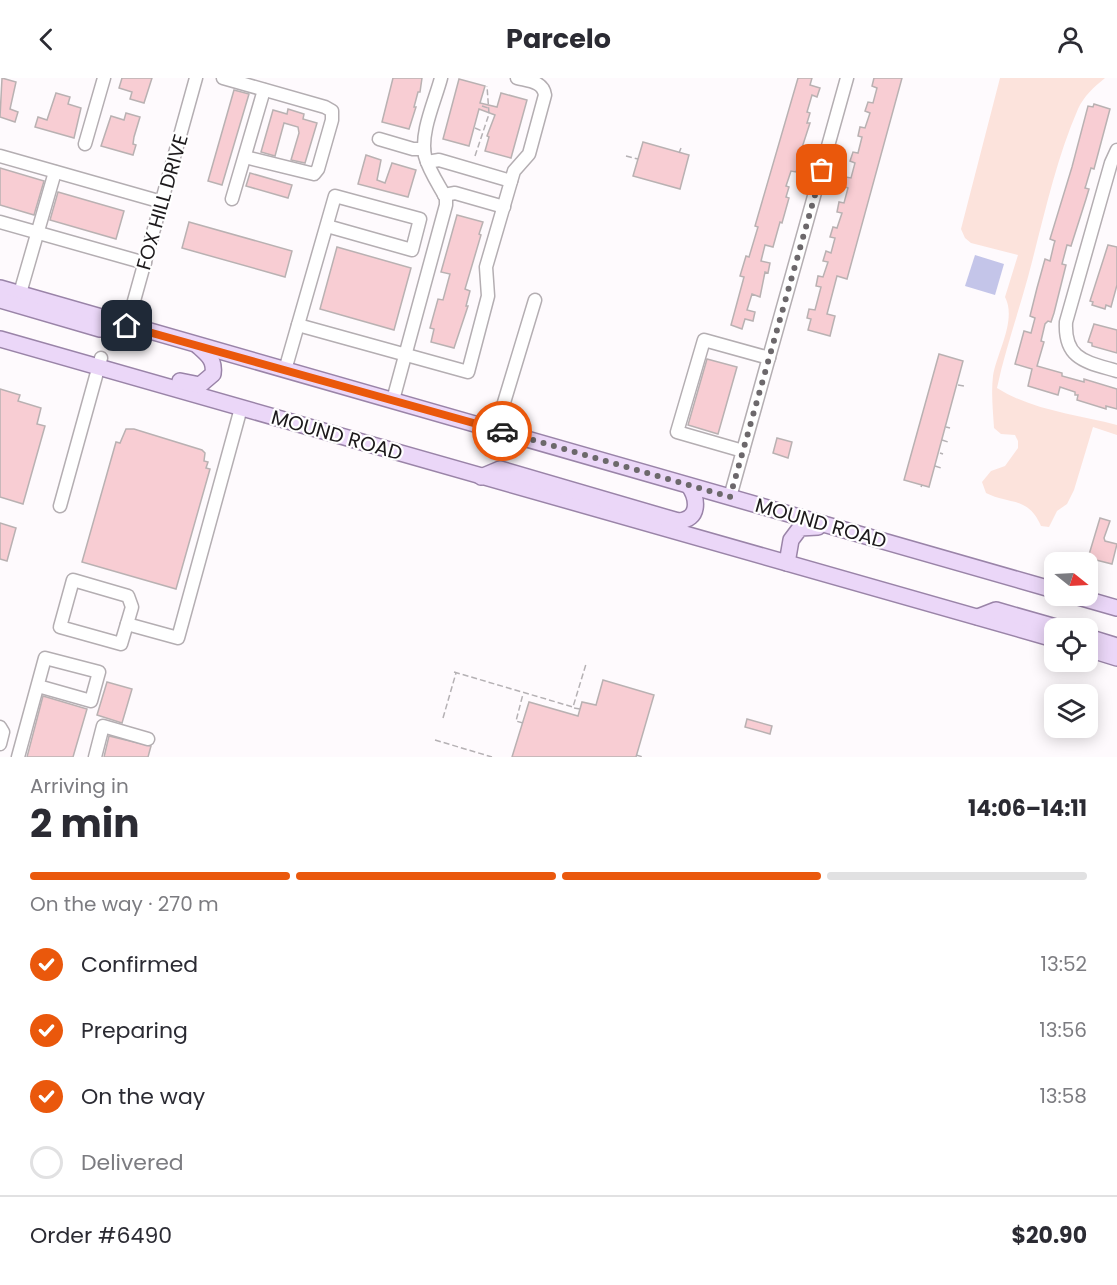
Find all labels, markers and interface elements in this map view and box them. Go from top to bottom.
text: Parcelo [506,20,611,57]
icon: back [30,23,63,56]
icon: person [1054,23,1087,56]
street label: FOX HILL DRIVE [129,131,195,273]
pin [796,144,847,195]
icon: bag [805,153,838,186]
pin [101,300,152,351]
icon: home [110,309,143,342]
courier [472,401,532,461]
street label: MOUND ROAD [268,403,406,467]
icon: car [486,415,519,448]
street label: MOUND ROAD [752,491,890,555]
north arrow [1044,552,1098,606]
map controls [1044,552,1098,738]
button: locate [1044,618,1098,672]
button: layers [1044,684,1098,738]
text: Arriving in [30,772,129,800]
text: 14:06–14:11 [968,793,1087,824]
text: 2 min [30,796,140,851]
text: On the way · 270 m [30,890,219,918]
icon: check [30,948,63,981]
text: Confirmed [81,949,198,980]
text: 13:52 [1041,950,1087,978]
icon: check [30,1014,63,1047]
text: Preparing [81,1015,188,1046]
text: 13:56 [1039,1016,1087,1044]
icon: check [30,1080,63,1113]
text: On the way [81,1081,205,1112]
text: 13:58 [1039,1082,1087,1110]
text: Delivered [81,1147,184,1178]
text: Order #6490 [30,1220,172,1251]
text: $20.90 [1012,1220,1087,1251]

